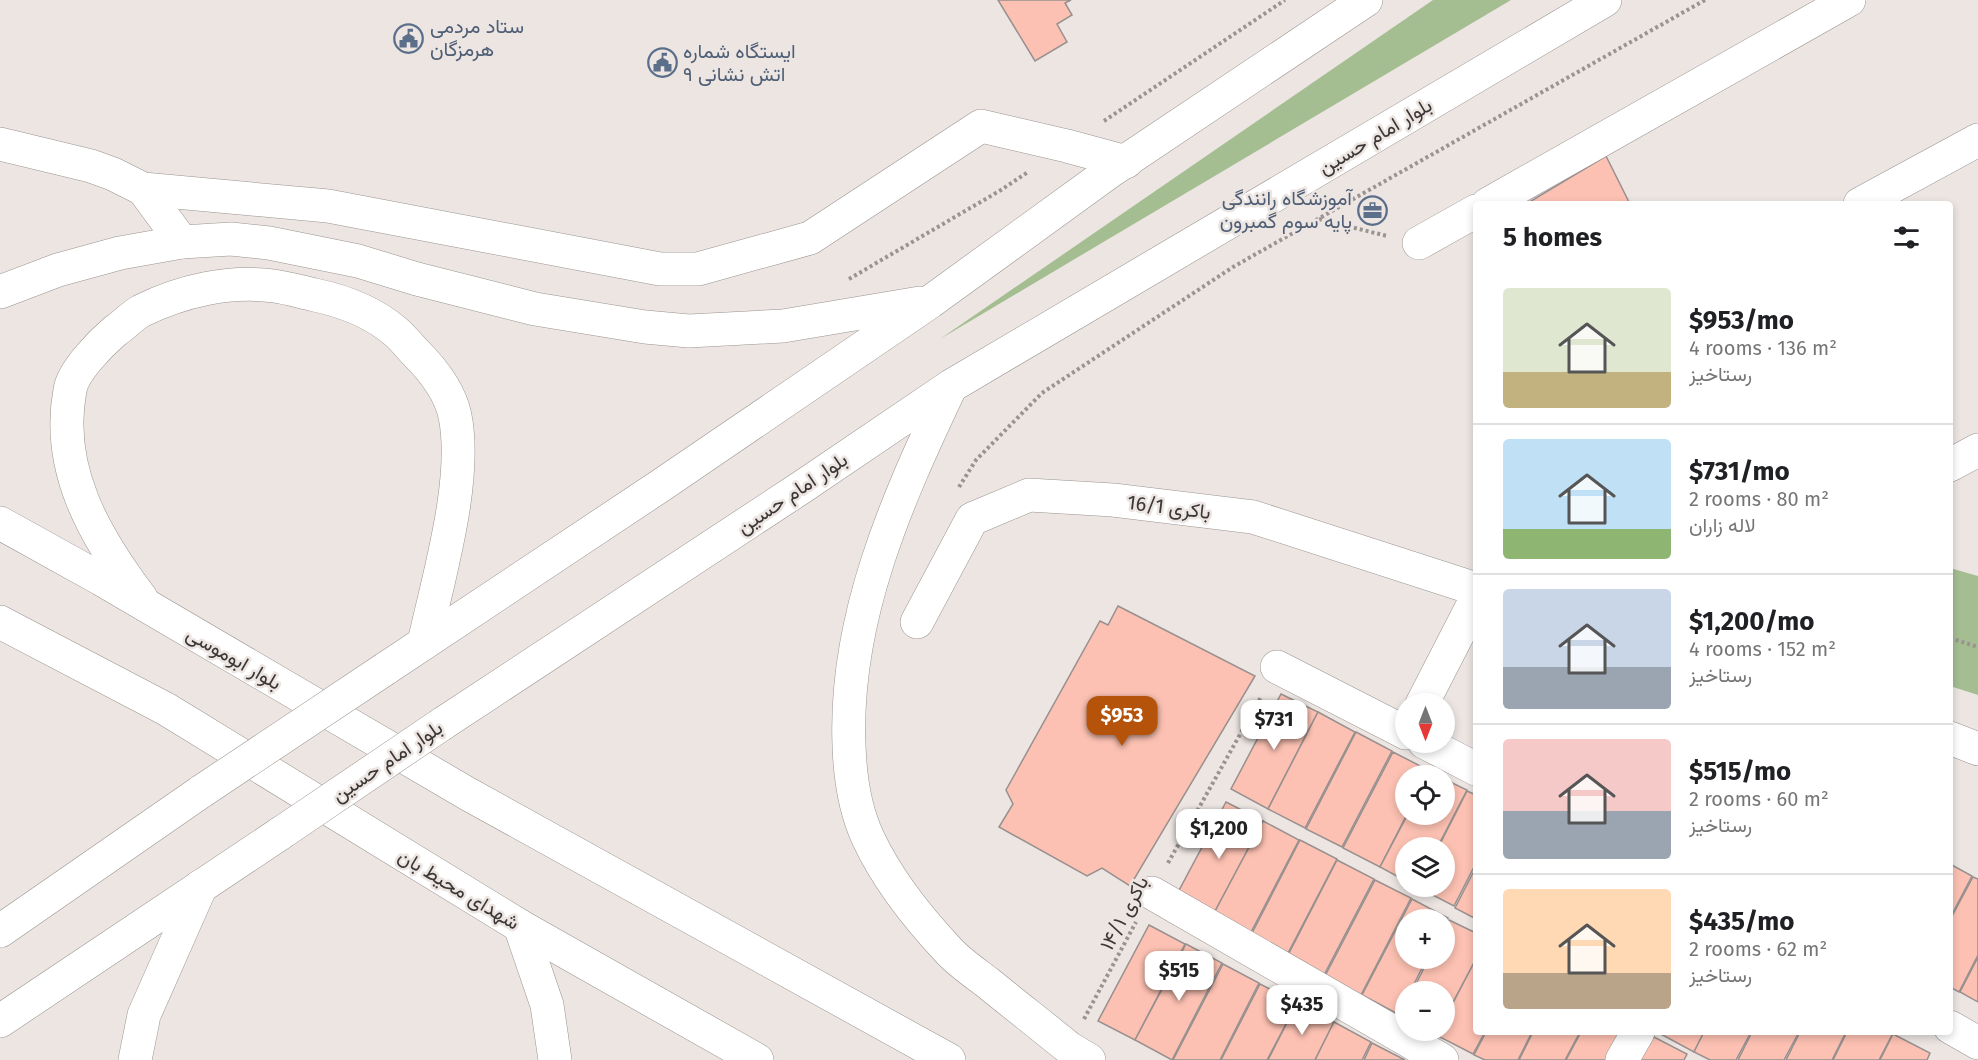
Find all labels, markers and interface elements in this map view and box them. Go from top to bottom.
place label: ستاد مردمی هرمزگان [430,14,524,62]
public building icon: ستاد مردمی هرمزگان [393,22,425,54]
place label: ایستگاه شماره ۹ اتش نشانی [683,39,796,86]
public building icon: ایستگاه شماره ۹ اتش نشانی [646,46,678,78]
street label: بلوار امام حسین [1314,93,1437,180]
place label: آموزشگاه رانندگی پایه سوم گمبرون [1220,186,1353,235]
office icon: آموزشگاه رانندگی پایه سوم گمبرون [1357,194,1389,226]
icon: filters [1890,221,1923,254]
text: 5 homes [1503,222,1602,253]
text: $953/mo [1689,305,1794,336]
icon: home [1551,312,1623,384]
text: 4 rooms · 136 m² [1689,336,1837,360]
text: رستاخیز [1689,362,1752,386]
street label: بلوار امام حسین [732,447,852,540]
text: $731/mo [1689,456,1790,487]
icon: home [1551,463,1623,535]
text: 2 rooms · 80 m² [1689,487,1829,511]
street label: باکری 16/1 [1126,490,1212,525]
text: لاله زاران [1689,513,1756,537]
text: $1,200/mo [1689,606,1814,637]
icon: home [1551,613,1623,685]
street label: بلوار ابوموسی [182,621,286,696]
text: 4 rooms · 152 m² [1689,637,1836,661]
text: رستاخیز [1689,663,1752,687]
north arrow [1395,693,1455,753]
map controls [1395,693,1455,1041]
pin: $953 [1086,696,1158,747]
pin: $731 [1238,700,1310,751]
text: $953 [1101,703,1143,727]
text: $731 [1254,707,1294,731]
street label: بلوار امام حسین [327,715,447,808]
text: $515/mo [1689,756,1791,787]
icon: home [1551,763,1623,835]
button: locate [1395,765,1455,825]
text: 2 rooms · 60 m² [1689,787,1829,811]
pin: $1,200 [1170,809,1268,860]
text: رستاخیز [1689,813,1752,837]
text: $1,200 [1190,816,1248,840]
button: layers [1395,837,1455,897]
street label: شهدای محیط بان [393,843,524,935]
street label: باکری ۱۴/۱ [1095,872,1154,955]
text: $435/mo [1689,906,1794,937]
button: + [1395,909,1455,969]
icon: home [1551,913,1623,985]
text: 2 rooms · 62 m² [1689,937,1827,961]
pin: $515 [1143,951,1215,1002]
text: $515 [1159,958,1199,982]
text: رستاخیز [1689,963,1752,987]
button: − [1395,981,1455,1041]
pin: $435 [1266,985,1338,1036]
text: $435 [1280,992,1324,1016]

